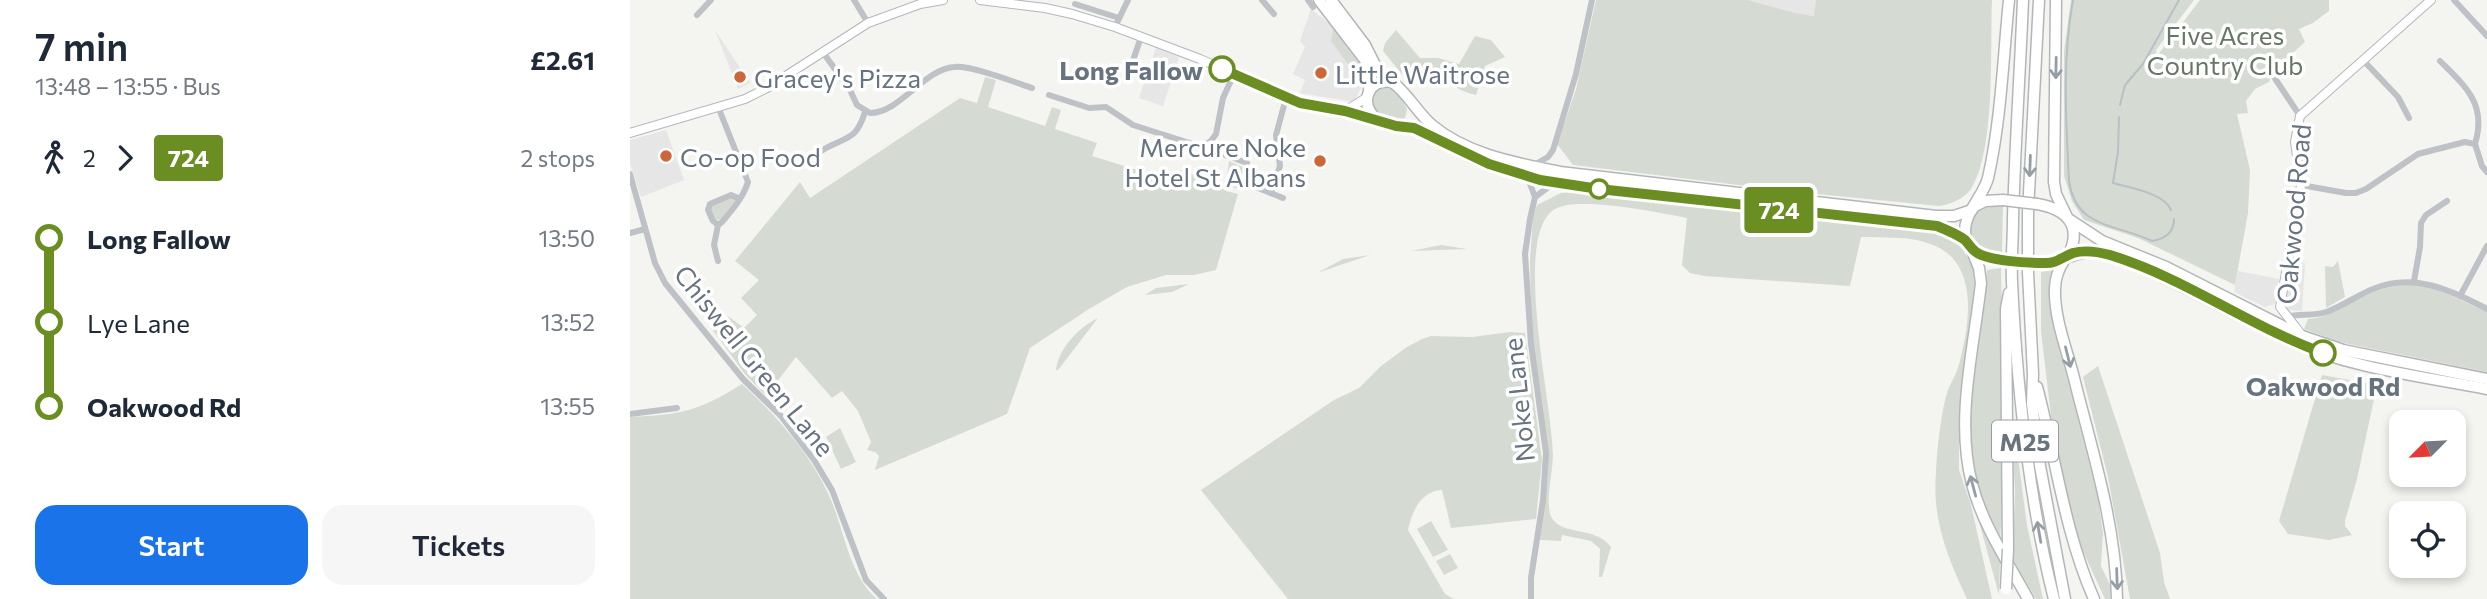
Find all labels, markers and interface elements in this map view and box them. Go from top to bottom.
park label: Five Acres Country Club [2147,19,2303,80]
text: 7 min [35,22,128,69]
text: £2.61 [530,44,595,75]
place label: Long Fallow [1059,54,1203,85]
marker: Long Fallow [1209,56,1235,82]
one-way arrow [2049,56,2062,79]
place label: Little Waitrose [1335,58,1510,89]
place label: Gracey's Pizza [754,62,921,93]
marker: Little Waitrose [1313,65,1329,81]
marker: Gracey's Pizza [732,69,748,85]
text: 13:48 – 13:55 · Bus [35,72,221,100]
street label: Oakwood Road [2270,122,2316,306]
place label: Mercure Noke Hotel St Albans [1125,131,1306,192]
icon: walk [35,139,73,177]
icon: forward [106,139,144,177]
place label: Co-op Food [680,141,821,172]
text: 724 [168,143,209,172]
text: 2 [83,144,96,172]
text: 2 stops [521,144,595,172]
marker: Co-op Food [658,148,674,164]
marker: Mercure Noke Hotel St Albans [1312,153,1328,169]
one-way arrow [2024,154,2037,177]
unlabelled marker [1589,179,1609,199]
line badge: 724 [1739,187,1819,233]
text: 724 [1758,195,1800,224]
text: Long Fallow [87,223,231,254]
text: 13:50 [538,224,595,252]
street label: Chiswell Green Lane [668,258,842,462]
text: Lye Lane [87,307,190,338]
text: 13:52 [541,308,595,336]
street label: Noke Lane [1496,337,1540,463]
marker: Oakwood Rd [2310,340,2336,366]
one-way arrow [2062,345,2075,368]
place label: Oakwood Rd [2246,370,2400,401]
text: Oakwood Rd [87,391,241,422]
text: 13:55 [540,392,595,420]
north arrow [2389,410,2466,486]
map controls [2389,410,2466,578]
road number: M25 [1992,420,2058,462]
one-way arrow [1966,475,1979,497]
button: locate [2389,501,2466,578]
button: Start [35,505,308,585]
button: Tickets [322,505,595,585]
one-way arrow [2032,521,2045,544]
one-way arrow [2110,567,2123,590]

